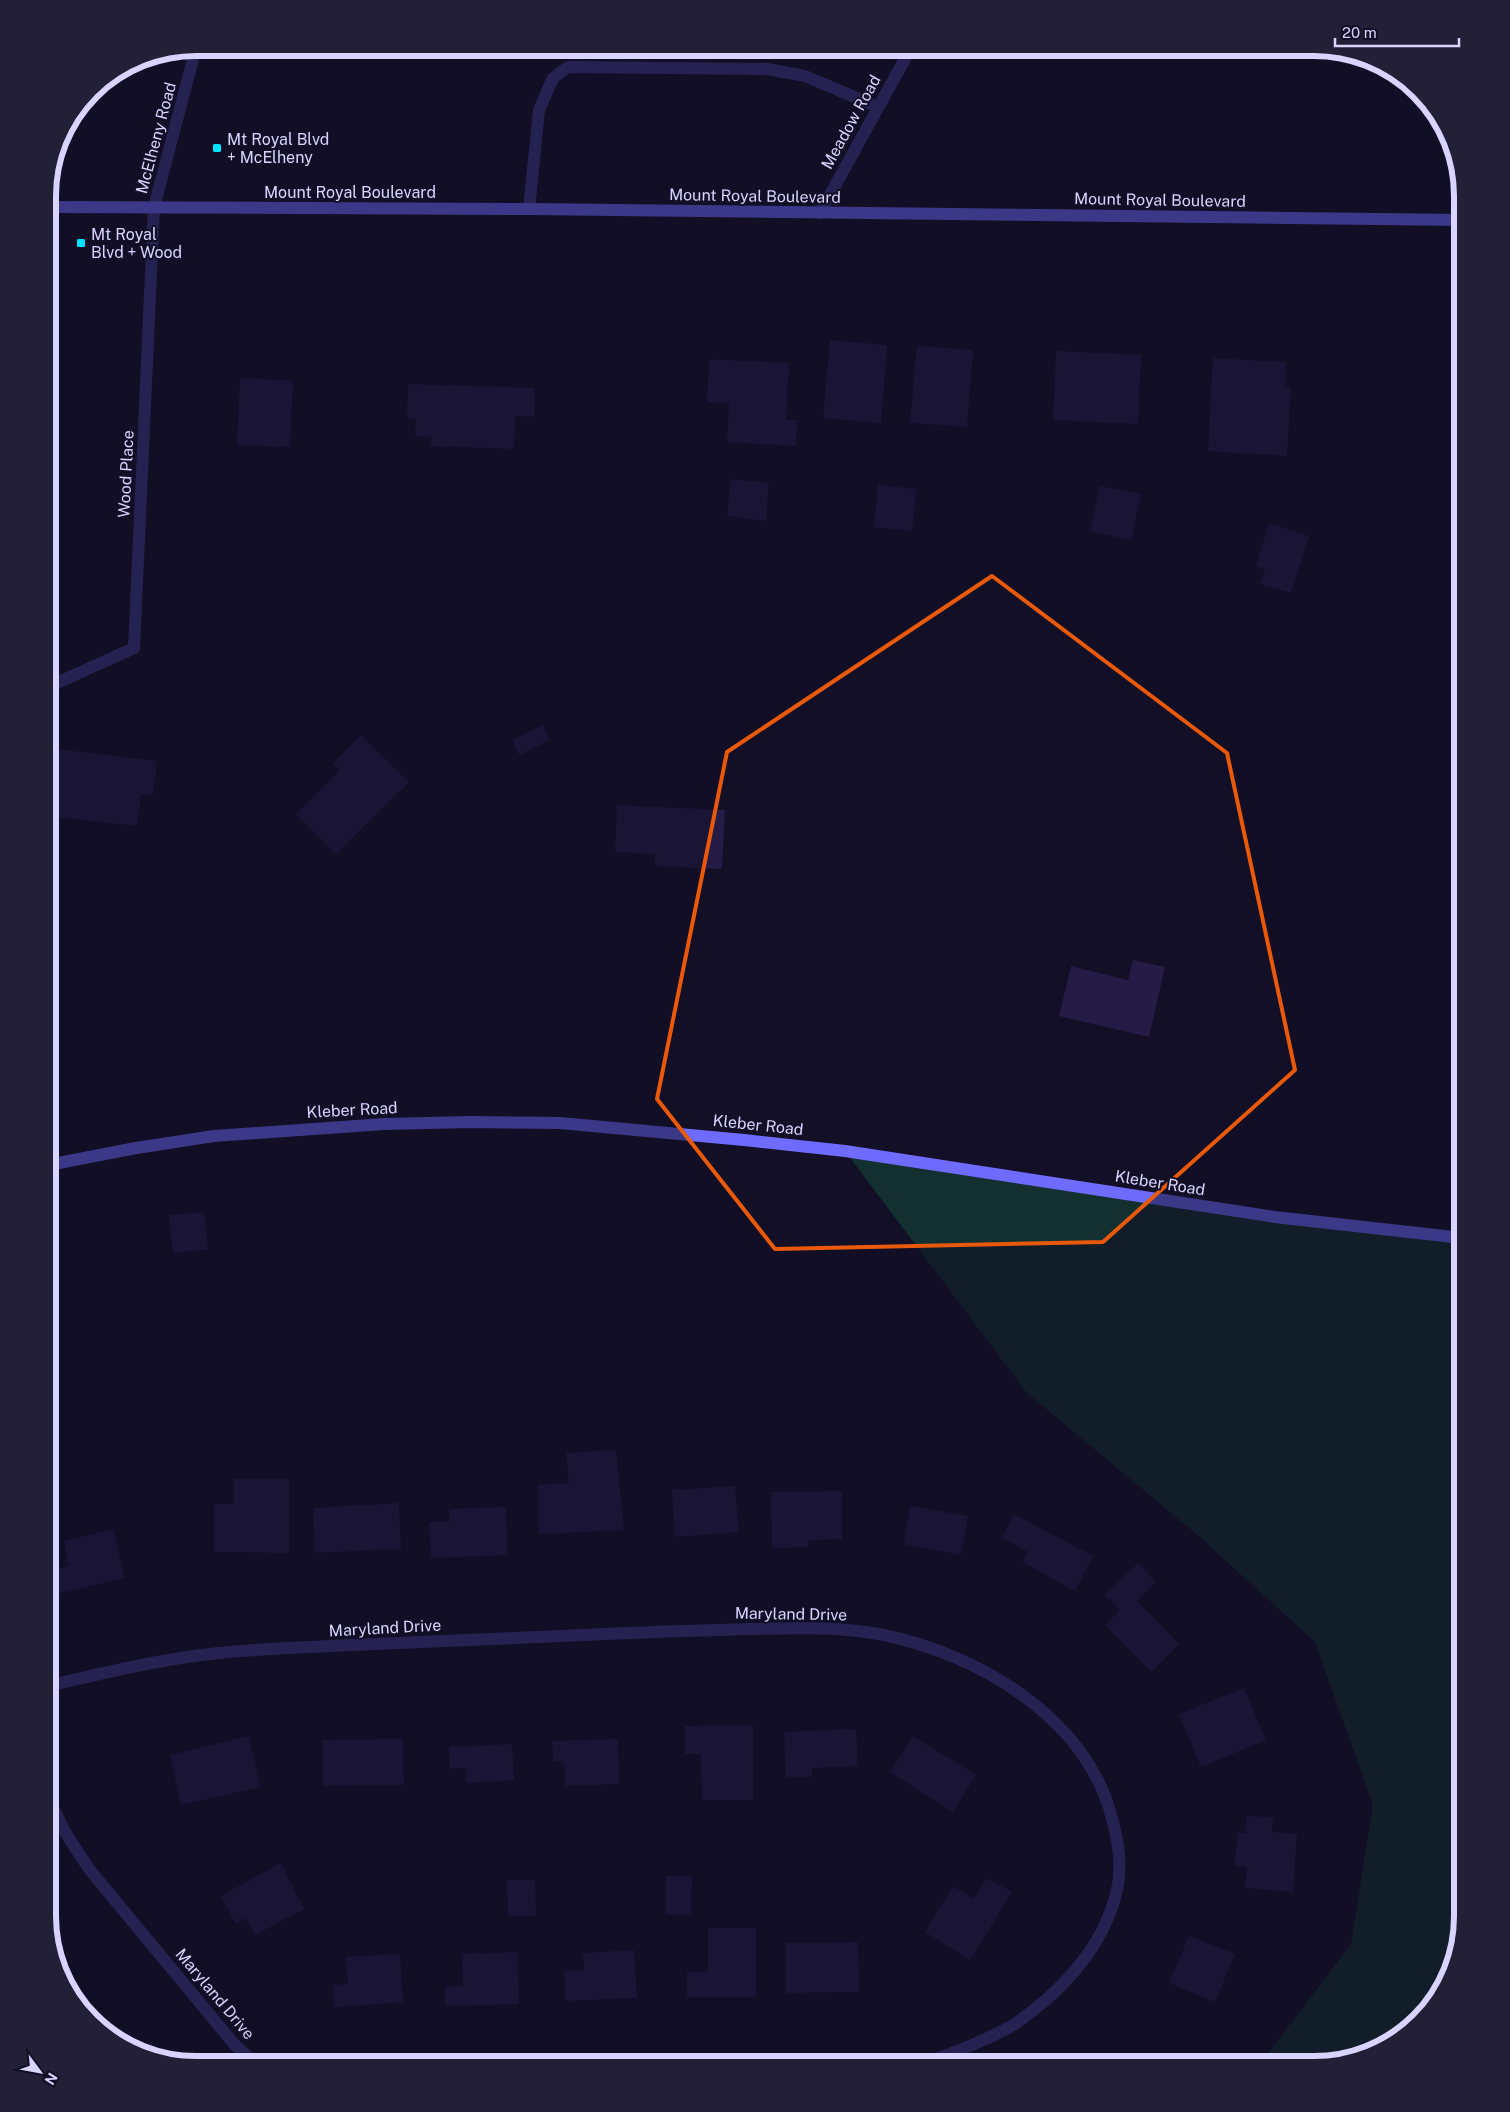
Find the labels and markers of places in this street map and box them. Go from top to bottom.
place label: Mt Royal Blvd + McElheny [227,130,329,167]
marker: Mt Royal Blvd + McElheny [211,142,223,154]
place label: Mt Royal Blvd + Wood [91,225,182,262]
marker: Mt Royal Blvd + Wood [75,237,87,249]

